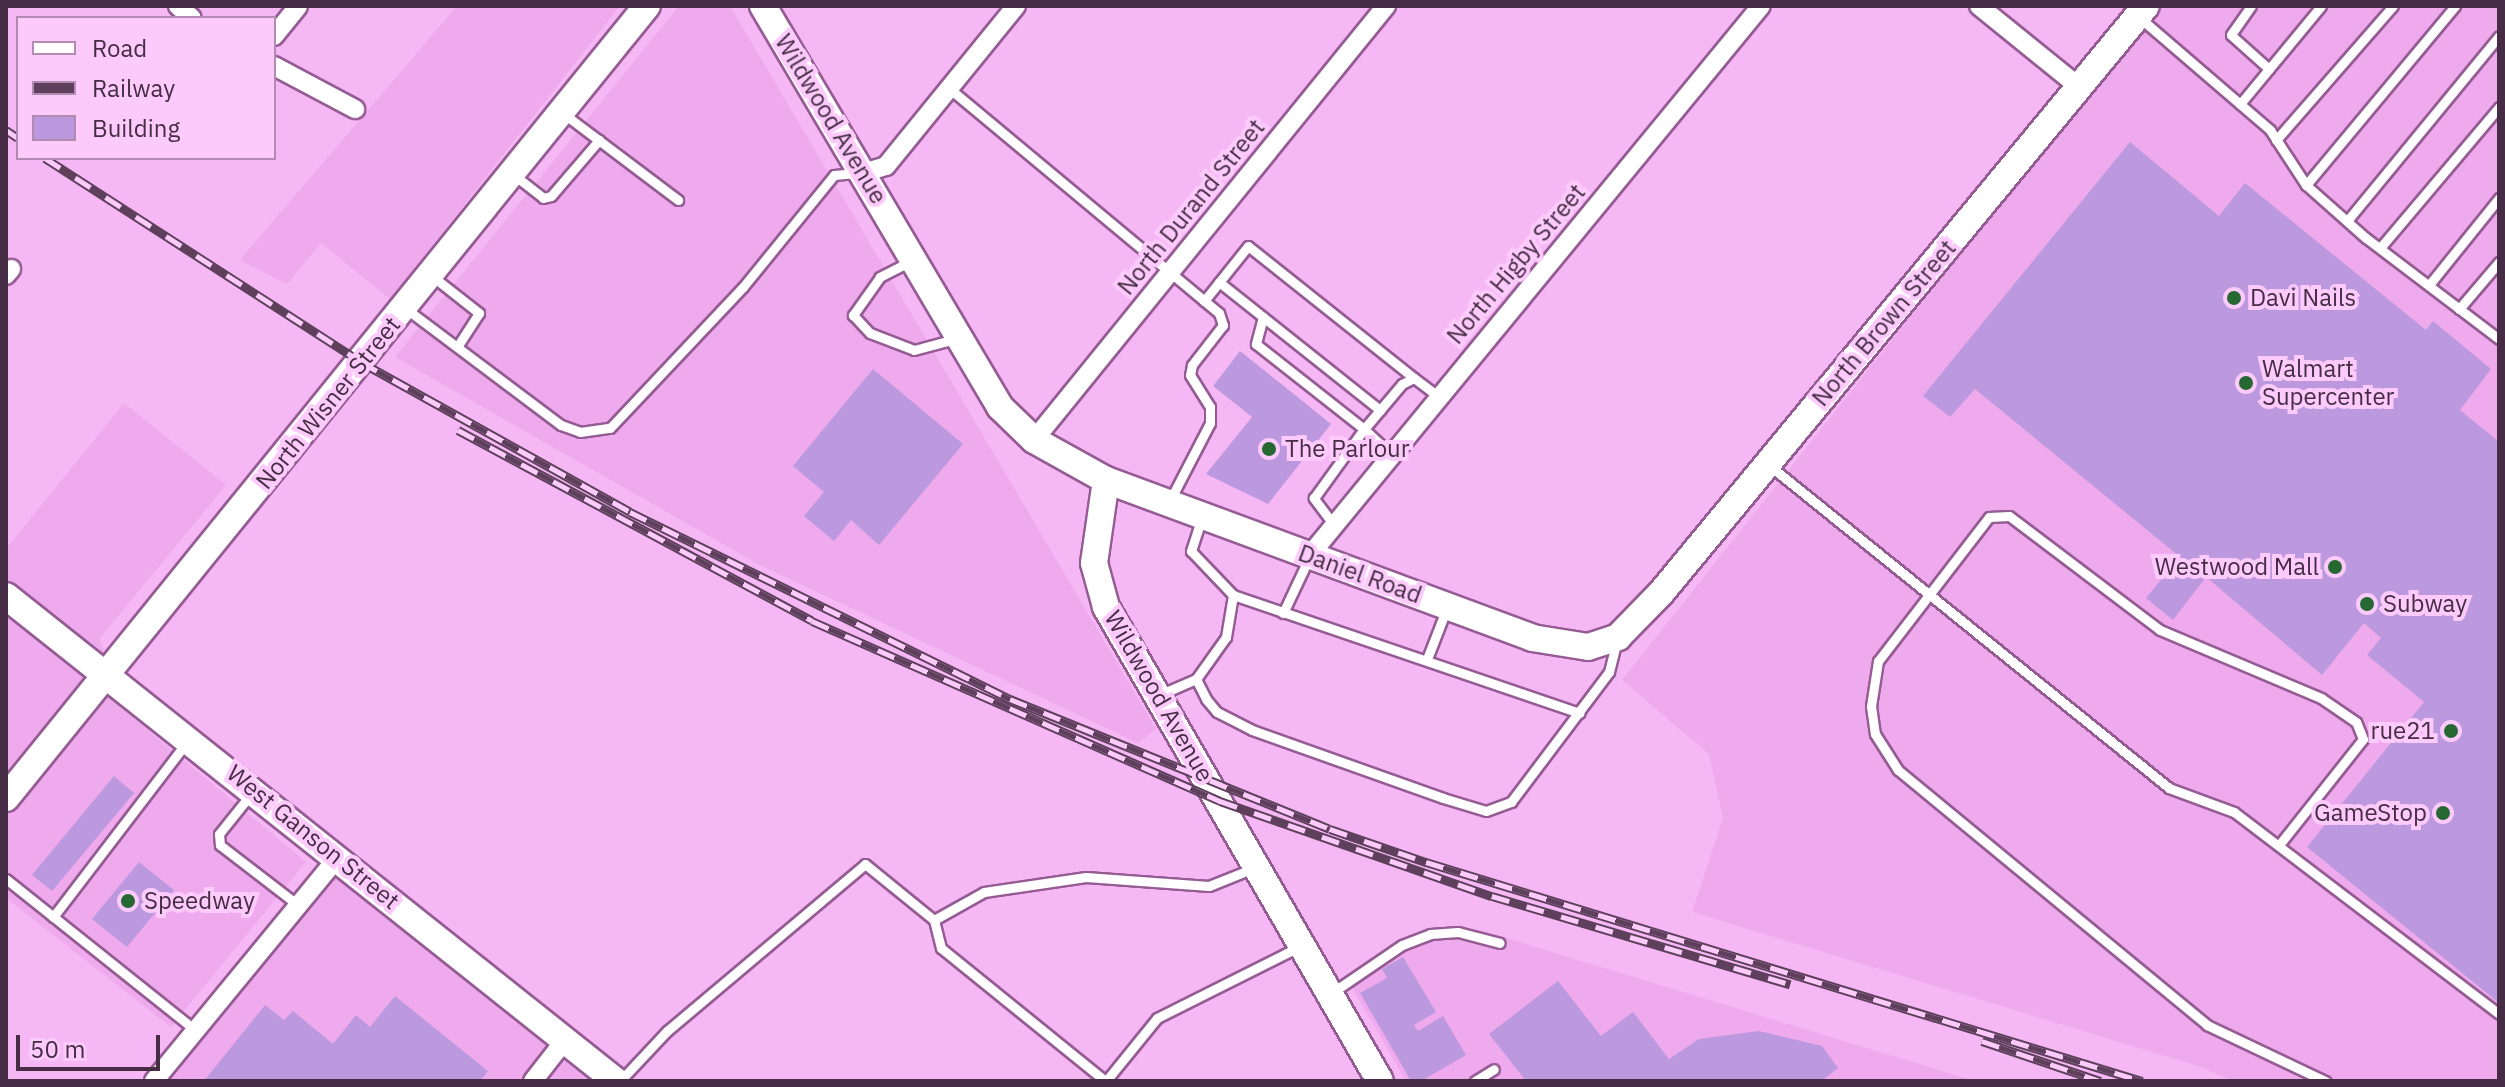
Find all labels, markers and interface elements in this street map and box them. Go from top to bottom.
legend [16,16,276,160]
street label: Wildwood Avenue [769,29,893,209]
text: Road [92,32,147,64]
text: Railway [92,72,175,104]
text: Building [92,112,180,144]
street label: North Durand Street [1111,113,1271,301]
street label: North Higby Street [1441,178,1591,350]
street label: North Brown Street [1806,234,1962,412]
place label: Davi Nails [2250,284,2356,312]
marker: Davi Nails [2225,289,2243,307]
street label: North Wisner Street [250,311,406,495]
place label: Walmart Supercenter [2262,355,2394,411]
marker: Walmart Supercenter [2237,374,2255,392]
place label: The Parlour [1285,435,1410,463]
marker: The Parlour [1260,440,1278,458]
street label: Daniel Road [1294,538,1426,610]
place label: Westwood Mall [2155,553,2319,581]
marker: Westwood Mall [2326,558,2344,576]
place label: Subway [2383,590,2467,618]
marker: Subway [2358,595,2376,613]
street label: Wildwood Avenue [1098,605,1220,787]
place label: rue21 [2371,717,2435,745]
marker: rue21 [2442,722,2460,740]
street label: West Ganson Street [221,759,405,915]
place label: GameStop [2314,799,2427,827]
marker: GameStop [2434,804,2452,822]
place label: Speedway [144,887,255,915]
marker: Speedway [119,892,137,910]
scale bar [20,1019,164,1069]
text: 50 m [30,1033,85,1065]

